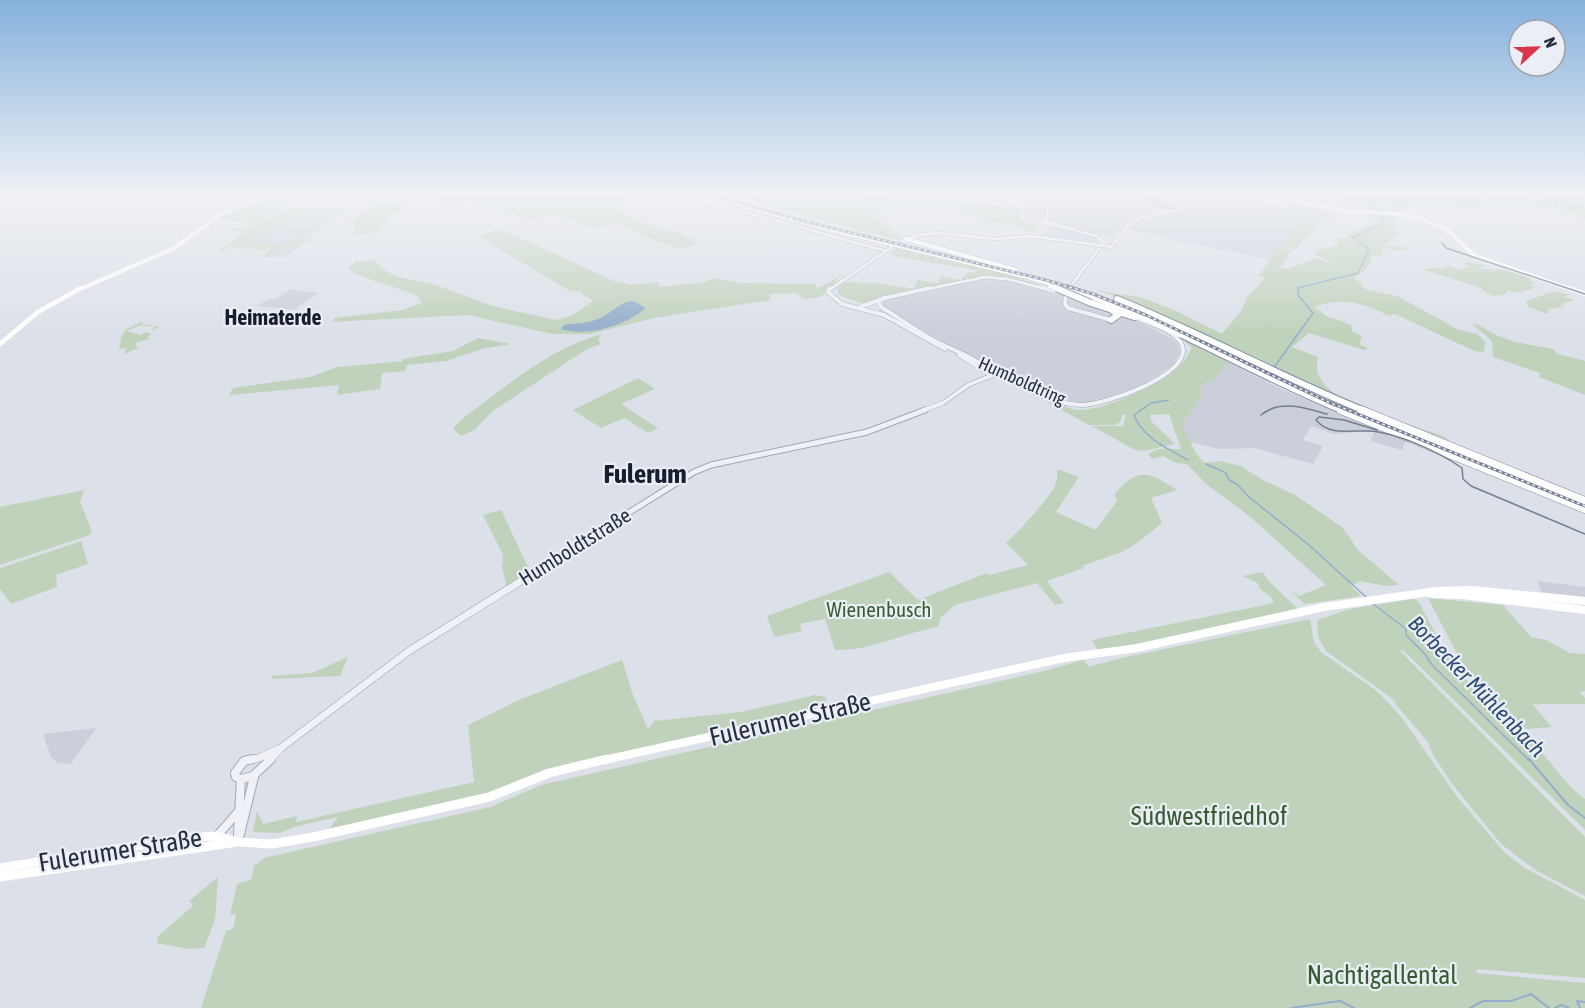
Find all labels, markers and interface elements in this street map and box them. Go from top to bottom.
north arrow [1507,18,1567,78]
text: N [1541,35,1561,50]
district label: Heimaterde [225,304,321,330]
street label: Humboldtring [975,352,1069,409]
district label: Fulerum [603,458,687,489]
street label: Humboldtstraße [514,502,635,590]
park label: Wienenbusch [827,597,931,621]
water label: Borbecker Mühlenbach [1403,610,1551,762]
street label: Fulerumer Straße [706,686,874,752]
park label: Südwestfriedhof [1131,801,1287,831]
street label: Fulerumer Straße [36,822,204,878]
park label: Nachtigallental [1307,960,1457,990]

